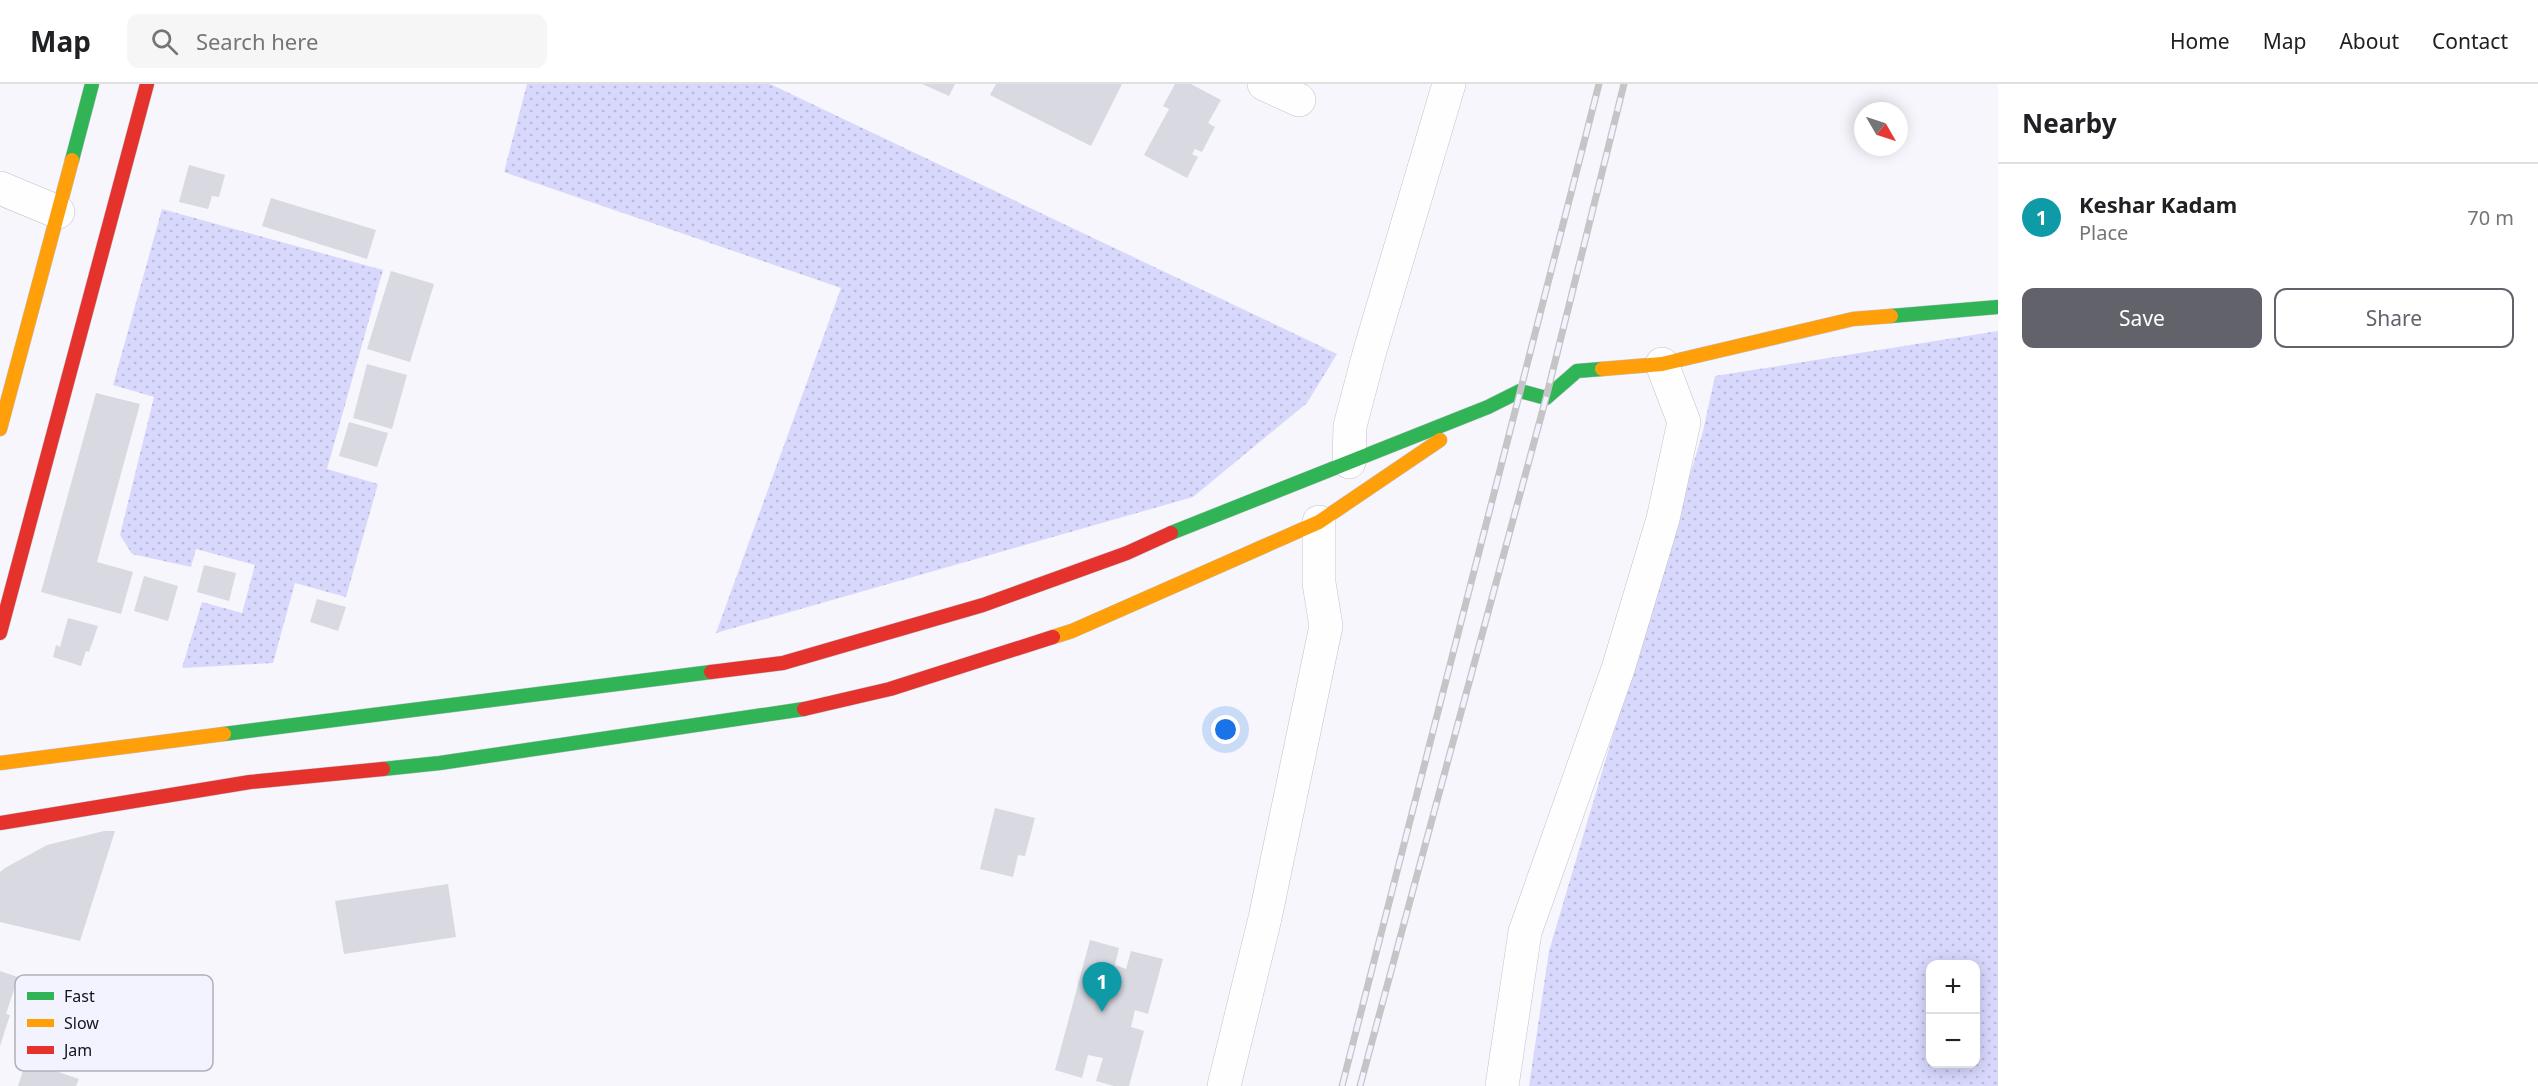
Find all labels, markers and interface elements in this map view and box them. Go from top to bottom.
search box [127,14,547,68]
text: Map [30,22,91,60]
icon: search [148,25,181,58]
text: Search here [196,26,318,56]
text: Home [2170,27,2230,55]
text: Map [2263,27,2306,55]
text: About [2339,27,2399,55]
text: Contact [2432,27,2508,55]
north arrow [1854,102,1908,156]
text: Nearby [2022,105,2117,141]
text: Keshar Kadam [2079,189,2237,219]
text: 1 [2036,204,2047,231]
text: 70 m [2467,204,2514,231]
text: Place [2079,219,2128,246]
button: Save [2022,288,2262,348]
button: Share [2274,288,2514,348]
your location [1211,715,1240,744]
map controls [1926,960,1980,1068]
button: + [1926,960,1980,1014]
pin: 1 [1082,962,1122,1012]
legend [15,975,213,1071]
text: Fast [64,985,95,1007]
text: Slow [64,1012,99,1034]
button: − [1926,1014,1980,1068]
text: Jam [62,1039,92,1061]

